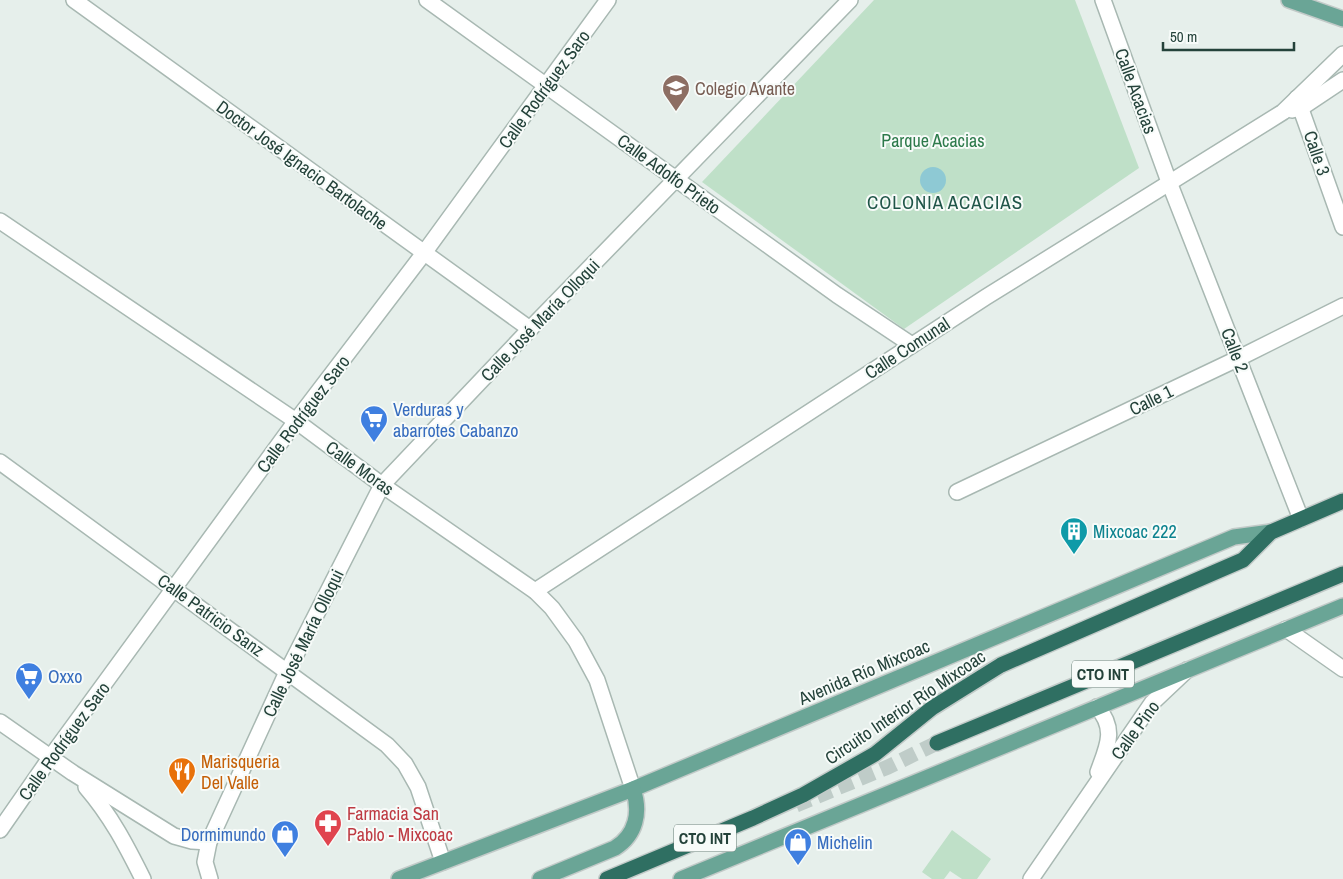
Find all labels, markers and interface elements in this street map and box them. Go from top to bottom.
scale bar [1163,20,1294,52]
street label: Calle Rodríguez Saro [492,25,596,153]
text: 50 m [1170,26,1197,47]
street label: Calle Acacias [1109,45,1163,137]
school or university icon: Colegio Avante [661,73,691,112]
place label: Colegio Avante [695,76,795,101]
street label: Doctor José Ignacio Bartolache [211,94,393,236]
street label: Calle 3 [1298,127,1336,179]
street label: Calle Adolfo Prieto [612,128,726,220]
park label: Parque Acacias [881,128,985,153]
district label: COLONIA ACACIAS [867,189,1023,215]
street label: Calle José María Olloqui [475,253,605,387]
street label: Calle Comunal [860,311,954,385]
street label: Calle 2 [1215,324,1255,376]
street label: Calle Rodríguez Saro [251,350,355,478]
street label: Calle 1 [1125,378,1178,421]
place label: Verduras y abarrotes Cabanzo [393,397,519,443]
supermarket icon: Verduras y abarrotes Cabanzo [359,404,389,443]
street label: Calle Moras [321,435,399,501]
building icon: Mixcoac 222 [1059,516,1089,555]
place label: Mixcoac 222 [1093,519,1177,544]
street label: Calle José María Olloqui [256,565,350,721]
street label: Calle Patricio Sanz [153,568,269,662]
street label: Avenida Río Mixcoac [794,633,933,711]
street label: Circuito Interior Río Mixcoac [820,644,990,770]
supermarket icon: Oxxo [14,661,44,700]
road number: CTO INT [1072,661,1134,688]
place label: Oxxo [48,664,82,689]
street label: Calle Rodríguez Saro [12,677,116,805]
street label: Calle Pino [1105,695,1165,765]
place label: Marisqueria Del Valle [201,749,280,795]
restaurant icon: Marisqueria Del Valle [167,756,197,795]
place label: Farmacia San Pablo - Mixcoac [347,801,453,847]
pharmacy icon: Farmacia San Pablo - Mixcoac [313,808,343,847]
shop icon: Dormimundo [270,819,300,858]
place label: Dormimundo [181,822,266,847]
road number: CTO INT [674,824,736,851]
shop icon: Michelin [783,827,813,866]
place label: Michelin [817,830,873,855]

